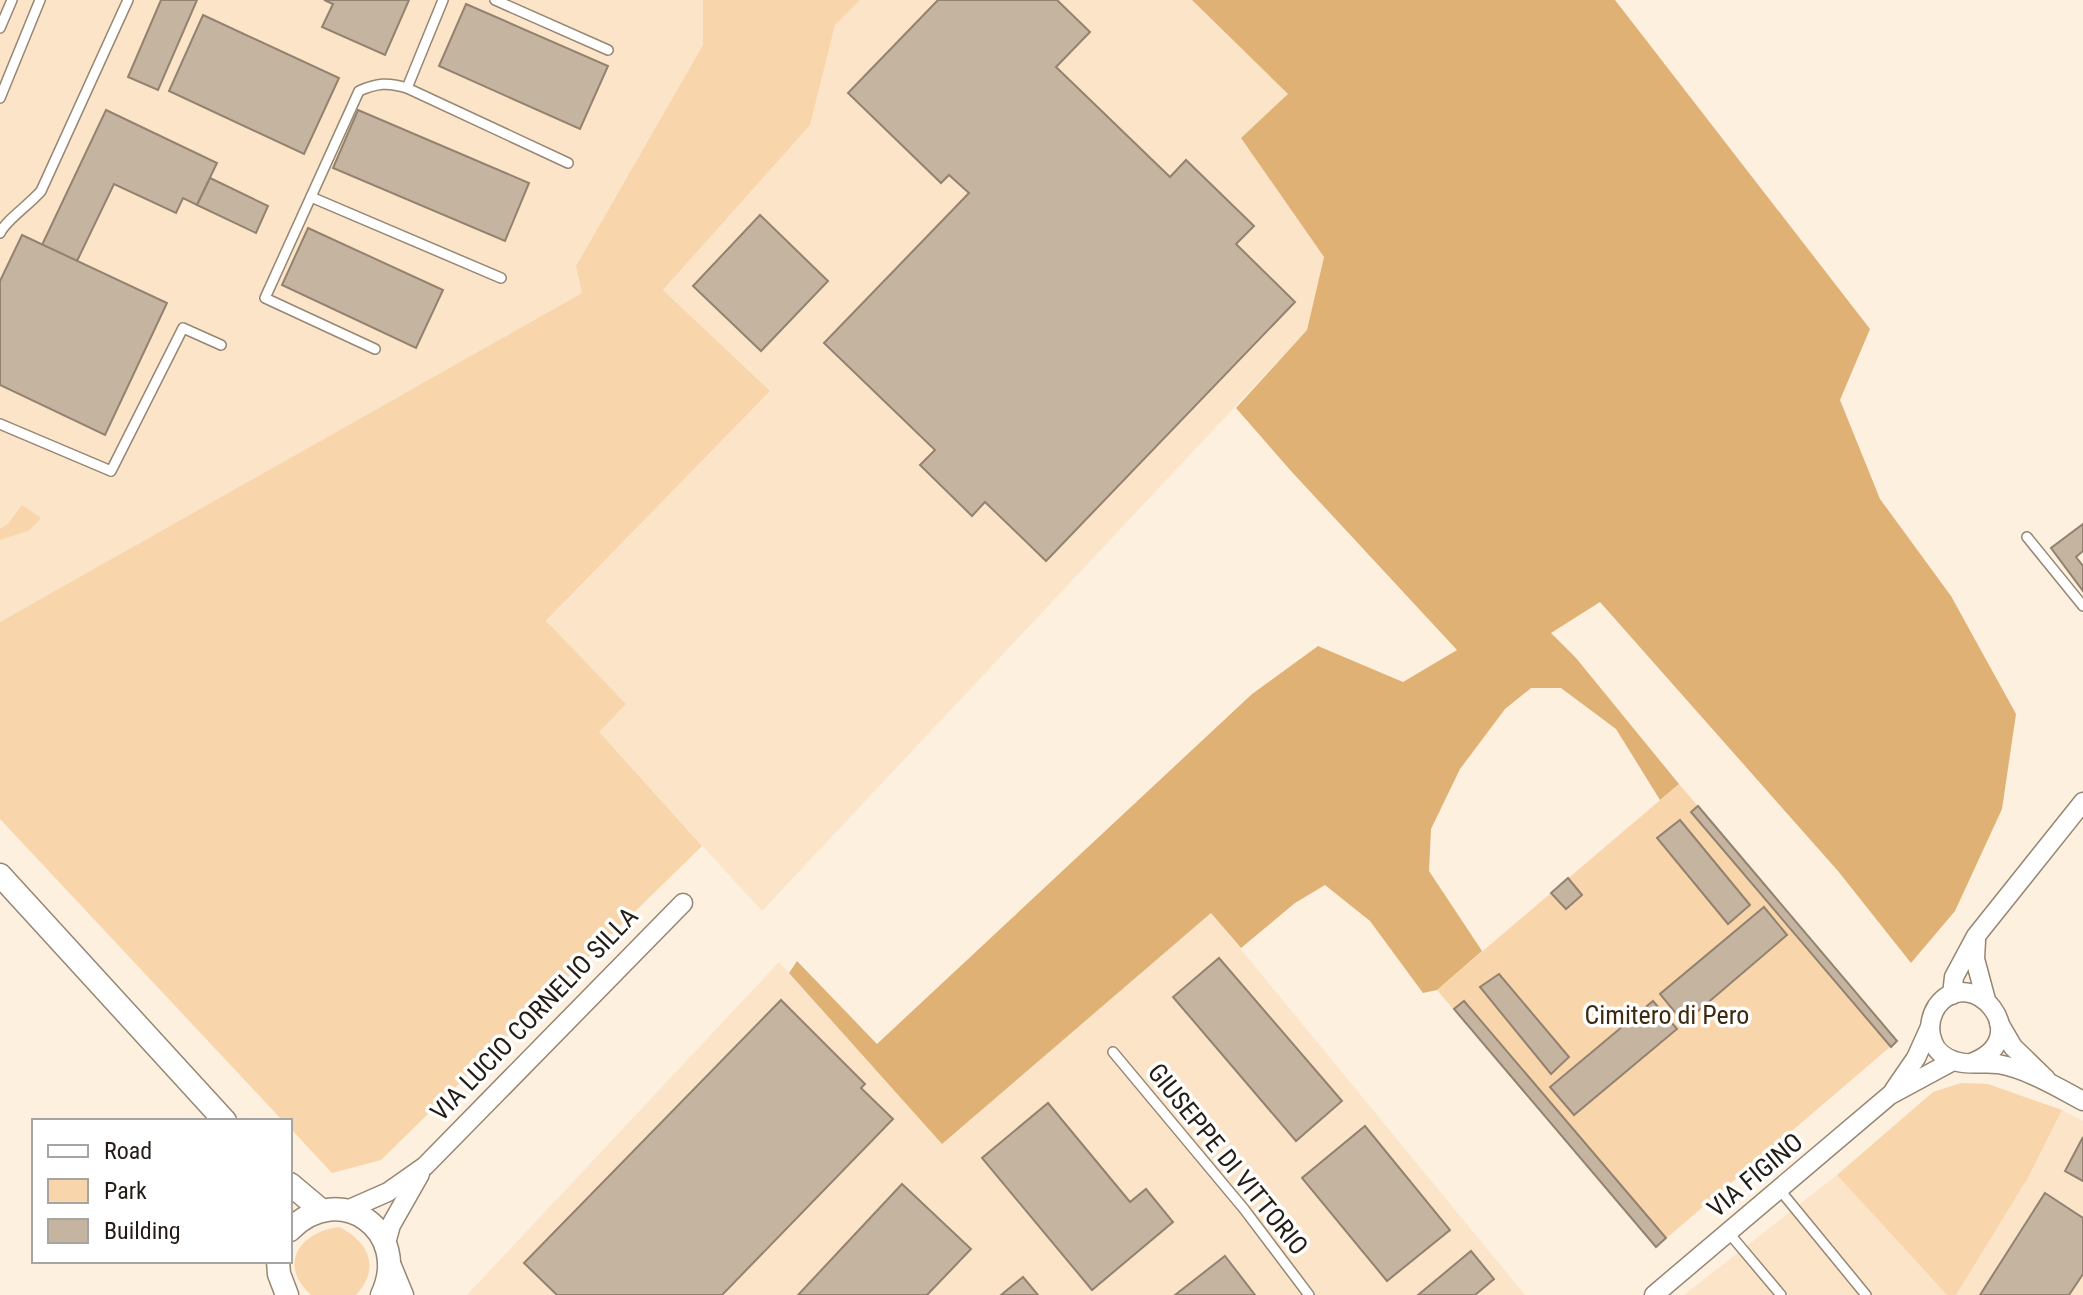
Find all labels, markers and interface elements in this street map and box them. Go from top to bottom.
street label: VIA LUCIO CORNELIO SILLA [424,901,644,1127]
park label: Cimitero di Pero [1585,1000,1749,1030]
street label: GIUSEPPE DI VITTORIO [1142,1057,1314,1261]
legend [32,1119,292,1263]
street label: VIA FIGINO [1701,1127,1809,1223]
text: Road [104,1137,152,1165]
text: Park [104,1177,147,1205]
text: Building [104,1217,181,1245]

